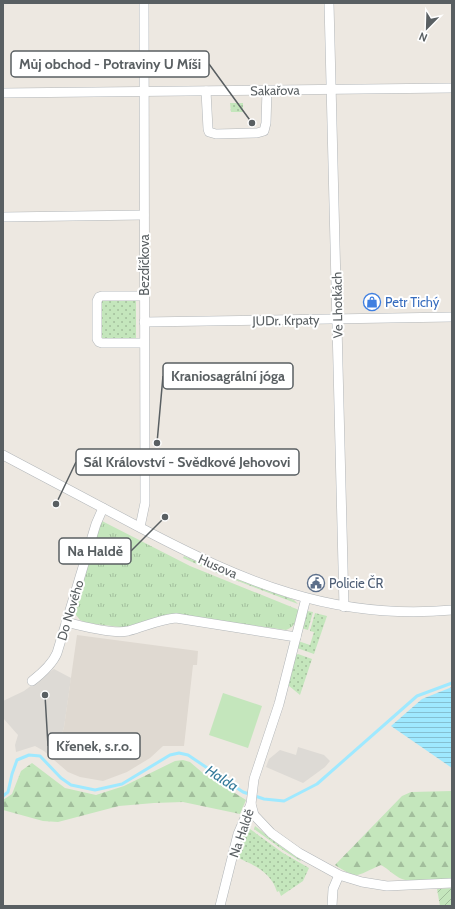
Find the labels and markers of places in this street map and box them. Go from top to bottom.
callout: Můj obchod - Potraviny U Míši [11,51,209,77]
shop icon: Petr Tichý [362,292,382,312]
place label: Petr Tichý [385,294,440,310]
callout: Kraniosagrální jóga [163,363,293,389]
callout: Sál Království - Svědkové Jehovovi [76,449,299,475]
callout: Na Haldě [59,538,131,564]
public building icon: Policie ČR [306,573,326,593]
place label: Policie ČR [329,574,383,591]
callout: Křenek, s.r.o. [48,733,140,759]

